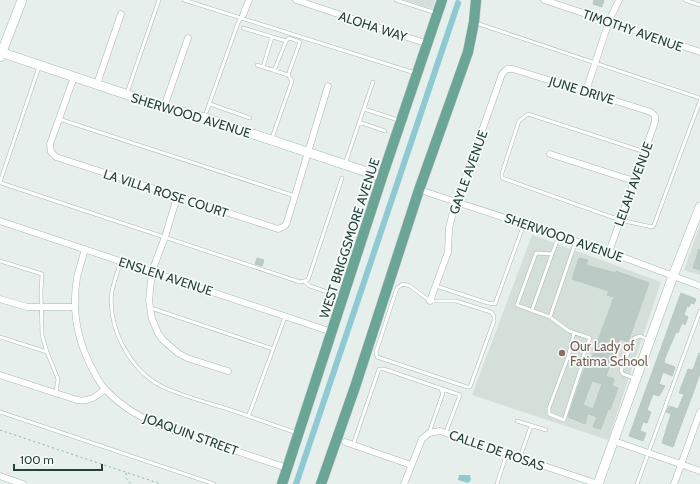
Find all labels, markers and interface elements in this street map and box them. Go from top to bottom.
street label: TIMOTHY AVENUE [581,5,685,55]
street label: ALOHA WAY [337,7,410,45]
street label: JUNE DRIVE [546,72,617,108]
street label: SHERWOOD AVENUE [129,89,253,141]
street label: GAYLE AVENUE [445,128,491,216]
street label: LELAH AVENUE [610,140,656,228]
street label: WEST BRIGGSMORE AVENUE [315,156,383,320]
street label: LA VILLA ROSE COURT [102,165,230,221]
street label: SHERWOOD AVENUE [502,209,626,265]
street label: ENSLEN AVENUE [117,253,215,299]
place label: Our Lady of Fatima School [570,338,648,369]
marker: Our Lady of Fatima School [557,348,567,358]
street label: JOAQUIN STREET [141,409,241,459]
street label: CALLE DE ROSAS [447,426,547,474]
scale bar [14,446,102,472]
text: 100 m [20,452,54,467]

